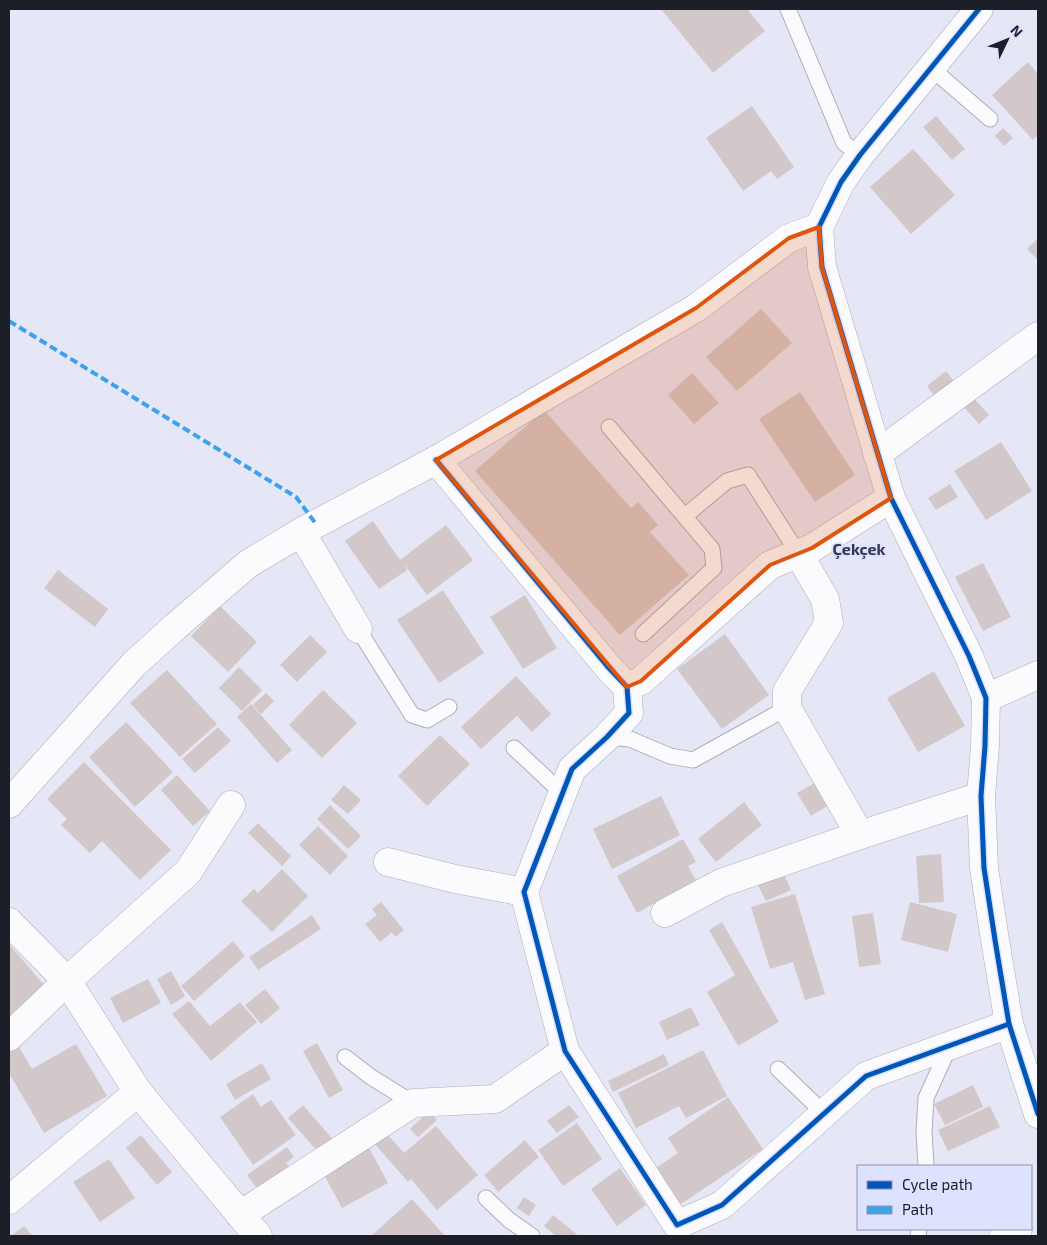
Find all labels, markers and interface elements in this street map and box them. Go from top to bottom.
north arrow [982,15,1032,65]
text: N [1007,21,1027,40]
district label: Çekçek [832,539,886,560]
legend [857,1165,1032,1230]
text: Cycle path [902,1175,973,1193]
text: Path [902,1200,933,1218]

